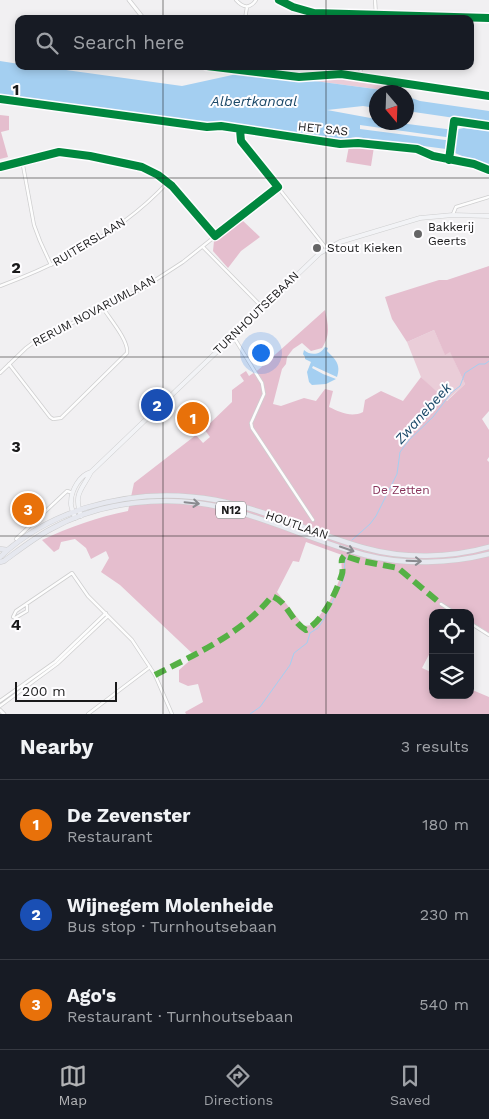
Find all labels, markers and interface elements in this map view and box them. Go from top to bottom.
search box [15,15,474,70]
icon: search [33,29,61,57]
text: Search here [73,31,184,54]
text: 1 [13,80,19,99]
north arrow [369,85,414,130]
water label: Albertkanaal [210,93,297,109]
street label: HET SAS [297,119,349,139]
street label: RUITERSLAAN [50,215,128,269]
place label: Bakkerij Geerts [428,220,474,248]
marker: Bakkerij Geerts [412,228,424,240]
place label: Stout Kieken [327,241,402,255]
marker: Stout Kieken [311,242,323,254]
text: 2 [11,258,21,277]
street label: TURNHOUTSEBAAN [210,269,302,357]
street label: RERUM NOVARUMLAAN [30,273,158,349]
your location [248,340,274,366]
water label: Zwanebeek [391,379,455,447]
pin: 2 [141,386,173,424]
pin: 1 [177,399,209,437]
text: 3 [11,437,21,456]
park label: De Zetten [372,483,430,497]
pin: 3 [12,490,44,528]
one-way arrow [184,498,200,508]
road number: N12 [216,502,246,518]
street label: HOUTLAAN [264,508,330,542]
one-way arrow [339,545,355,554]
one-way arrow [405,556,421,566]
map controls [429,609,474,699]
button: locate [429,609,474,654]
text: 4 [11,615,21,634]
button: layers [429,654,474,699]
scale bar [15,679,118,702]
text: 200 m [22,683,66,699]
text: Nearby [20,734,93,759]
text: 3 results [401,737,469,756]
text: De Zevenster [67,804,191,827]
text: 1 [33,815,39,834]
text: 180 m [422,815,469,834]
text: Restaurant [67,827,153,846]
text: Wijnegem Molenheide [67,894,274,917]
text: 2 [31,905,41,924]
text: 230 m [420,905,469,924]
text: Bus stop · Turnhoutsebaan [67,917,277,936]
text: Ago's [67,984,116,1007]
text: 3 [31,995,41,1014]
text: 540 m [419,995,469,1014]
text: Restaurant · Turnhoutsebaan [67,1007,293,1026]
tab: Map [58,1062,87,1108]
tab: Directions [204,1062,273,1108]
tab: Saved [390,1062,431,1108]

